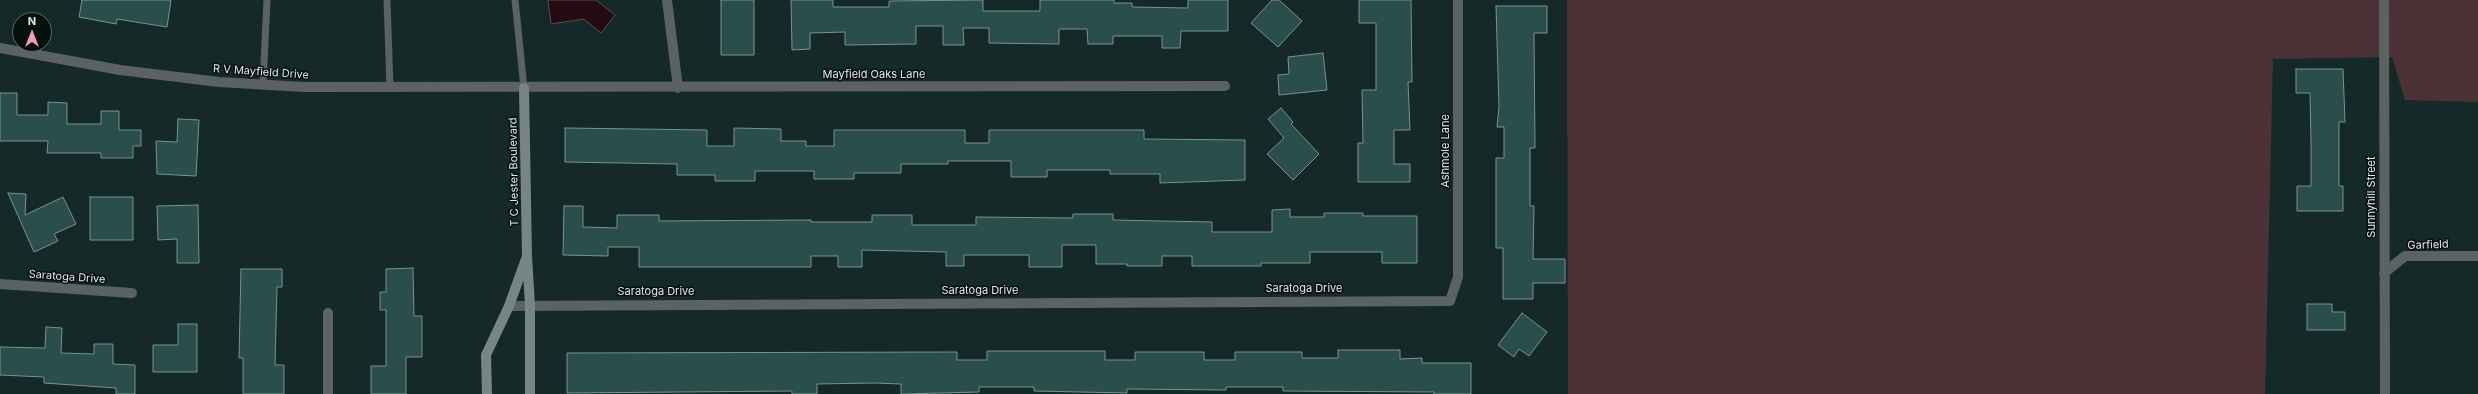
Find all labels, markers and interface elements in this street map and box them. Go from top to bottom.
north arrow [12,12,52,52]
text: N [28,14,36,28]
street label: R V Mayfield Drive [213,62,309,82]
street label: Mayfield Oaks Lane [823,68,925,82]
street label: Ashmole Lane [1439,114,1453,188]
street label: T C Jester Boulevard [506,117,522,227]
street label: Sunnyhill Street [2365,156,2379,238]
street label: Garfield [2407,238,2449,252]
street label: Saratoga Drive [28,268,106,286]
street label: Saratoga Drive [1266,282,1342,296]
street label: Saratoga Drive [942,284,1018,298]
street label: Saratoga Drive [618,285,694,299]

